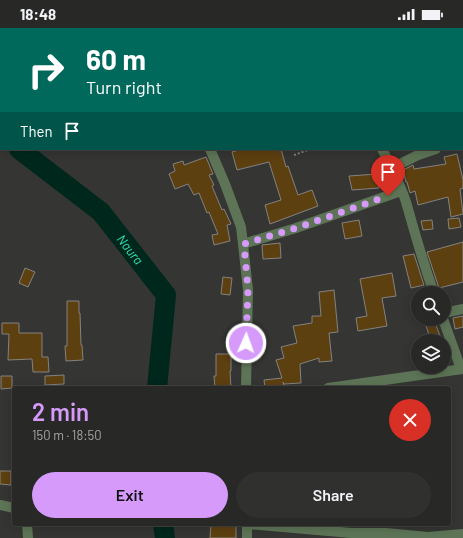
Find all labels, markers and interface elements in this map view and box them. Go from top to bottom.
text: 18:48 [20,5,56,23]
text: 60 m [86,42,146,76]
icon: right [20,44,72,96]
text: Turn right [86,76,162,98]
icon: arrive [61,120,83,142]
text: Then [20,122,53,140]
pin [371,155,405,196]
icon: arrive [377,161,399,183]
water label: Naura [114,231,147,268]
map controls [411,286,451,374]
button: search [411,286,451,326]
position arrow [225,322,267,364]
button: layers [411,334,451,374]
text: 2 min [32,397,89,426]
button: close [389,399,431,441]
text: 150 m · 18:50 [32,427,102,443]
button: Exit [32,472,228,518]
button: Share [236,472,431,518]

